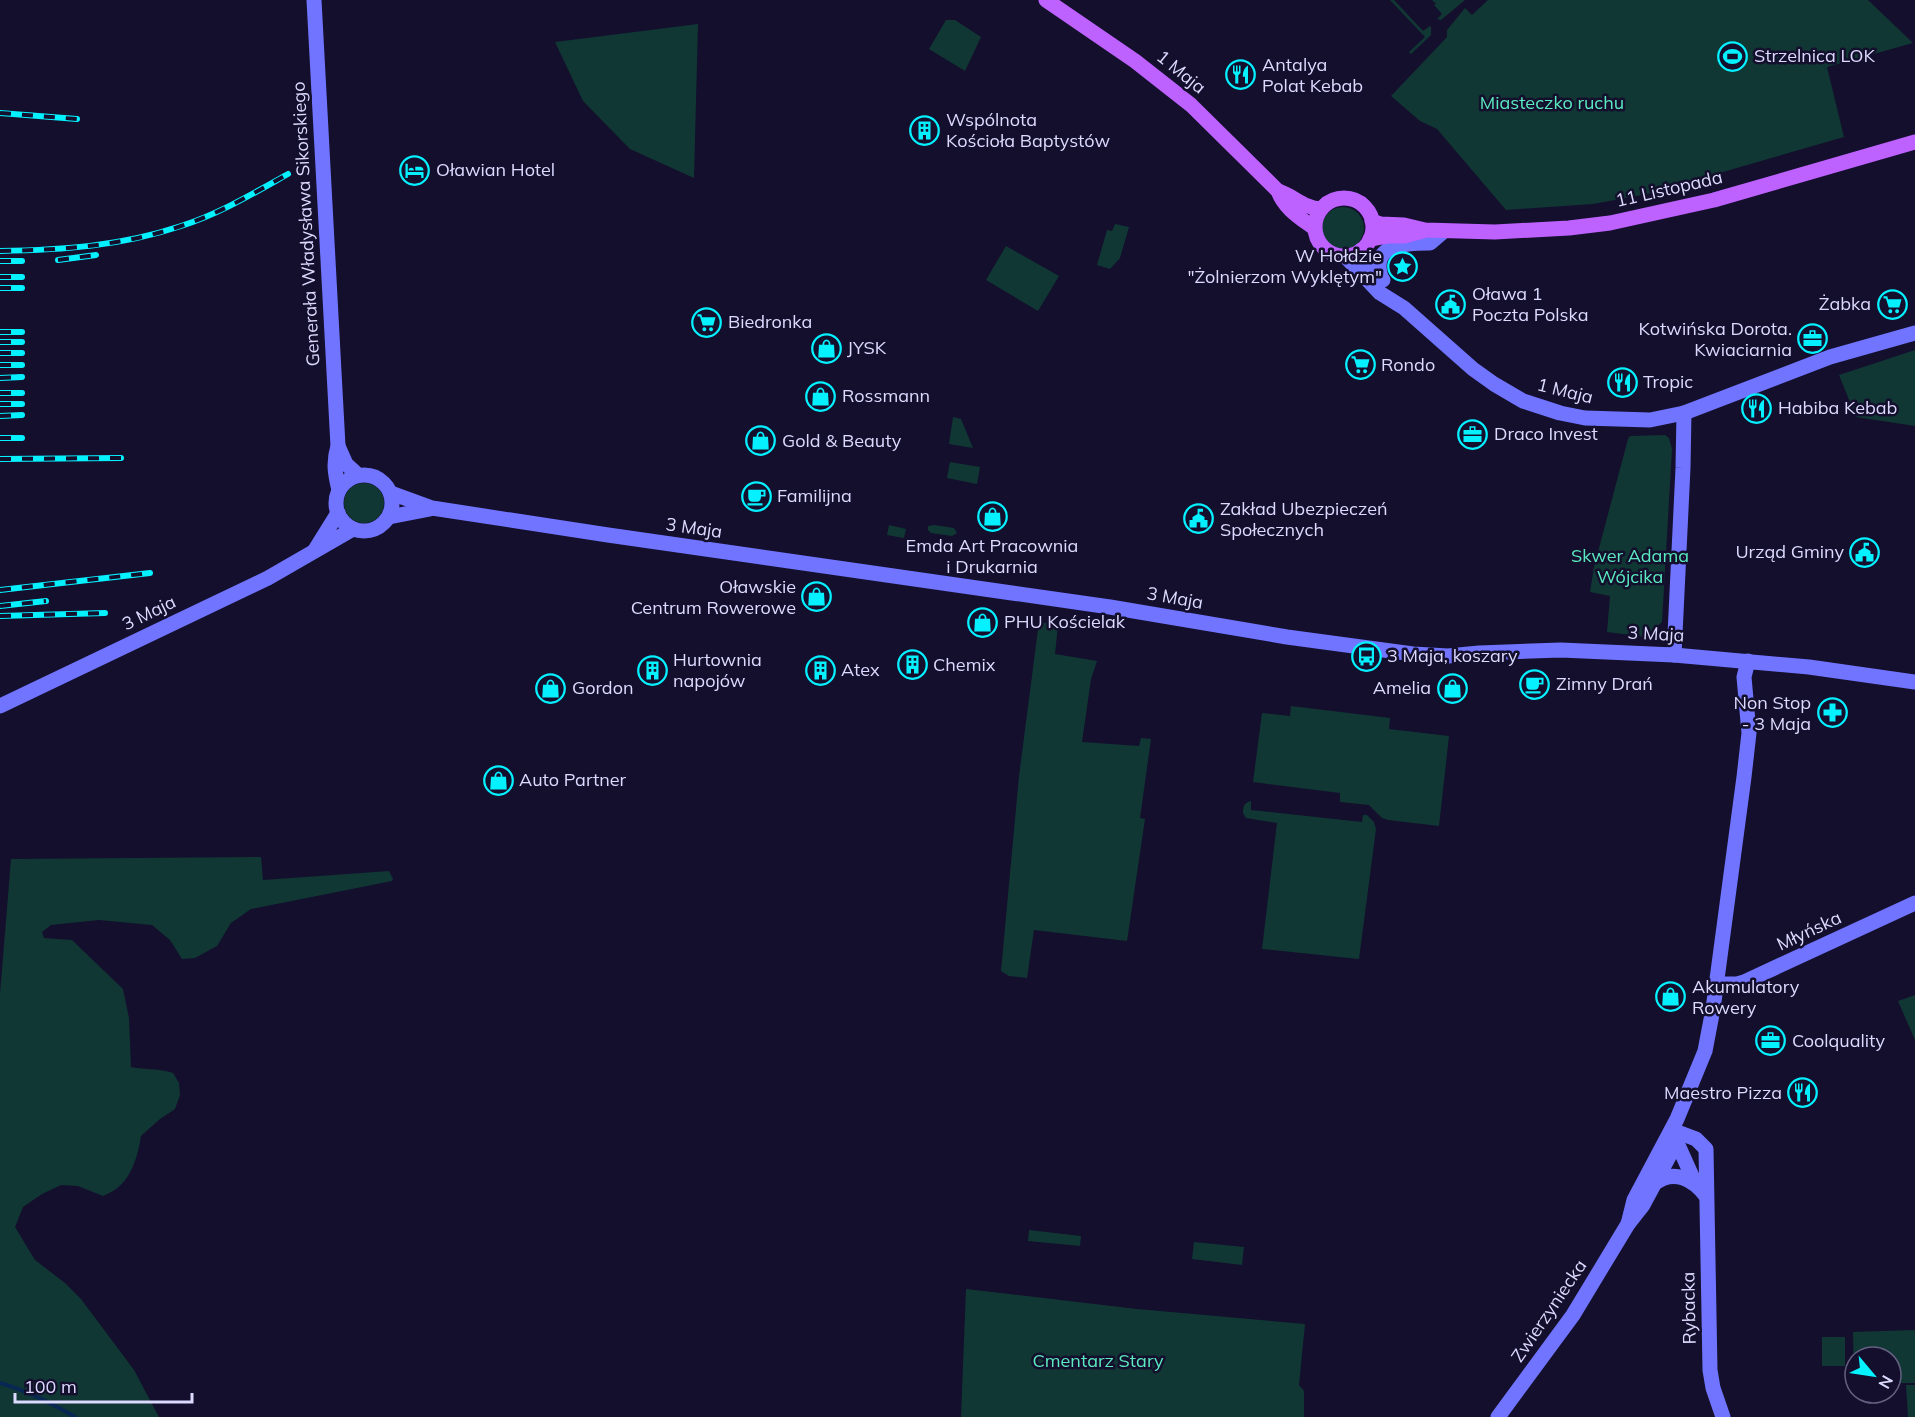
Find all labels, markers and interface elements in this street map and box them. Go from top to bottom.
sports icon: Strzelnica LOK [1717,40,1749,72]
place label: Strzelnica LOK [1754,44,1876,67]
street label: 1 Maja [1152,45,1211,98]
place label: Antalya Polat Kebab [1262,53,1363,97]
restaurant icon: Antalya Polat Kebab [1225,59,1257,91]
street label: Generała Władysława Sikorskiego [287,81,324,367]
park label: Miasteczko ruchu [1480,91,1624,114]
place label: Wspólnota Kościoła Baptystów [946,108,1110,152]
building icon: Wspólnota Kościoła Baptystów [909,114,941,146]
hotel icon: Oławian Hotel [399,154,431,186]
place label: Oławian Hotel [436,158,555,181]
street label: 11 Listopada [1613,165,1725,212]
place label: W Hołdzie "Żolnierzom Wyklętym" [1188,244,1382,288]
place icon: W Hołdzie "Żolnierzom Wyklętym" [1387,250,1419,282]
place label: Oława 1 Poczta Polska [1472,282,1588,326]
public building icon: Oława 1 Poczta Polska [1435,288,1467,320]
supermarket icon: Żabka [1876,288,1908,320]
place label: Żabka [1819,292,1871,315]
supermarket icon: Biedronka [691,306,723,338]
place label: Biedronka [728,310,812,333]
place label: Kotwińska Dorota. Kwiaciarnia [1639,317,1792,361]
office icon: Kotwińska Dorota. Kwiaciarnia [1797,323,1829,355]
shop icon: JYSK [810,332,842,364]
place label: JYSK [847,336,887,359]
supermarket icon: Rondo [1344,349,1376,381]
place label: Rondo [1381,353,1435,376]
restaurant icon: Tropic [1606,366,1638,398]
place label: Tropic [1643,370,1693,393]
street label: 1 Maja [1535,372,1595,409]
shop icon: Rossmann [805,380,837,412]
place label: Rossmann [842,384,930,407]
restaurant icon: Habiba Kebab [1741,392,1773,424]
place label: Habiba Kebab [1778,396,1897,419]
office icon: Draco Invest [1457,418,1489,450]
place label: Draco Invest [1494,422,1598,445]
shop icon: Gold & Beauty [745,425,777,457]
place label: Gold & Beauty [782,429,902,452]
cafe icon: Familijna [740,480,772,512]
place label: Familijna [777,484,852,507]
place label: Zakład Ubezpieczeń Społecznych [1220,497,1388,541]
shop icon: Emda Art Pracownia i Drukarnia [976,501,1008,533]
public building icon: Zakład Ubezpieczeń Społecznych [1183,503,1215,535]
street label: 3 Maja [664,512,724,543]
place label: Emda Art Pracownia i Drukarnia [906,534,1078,578]
public building icon: Urząd Gminy [1849,536,1881,568]
place label: Urząd Gminy [1735,540,1844,563]
park label: Skwer Adama Wójcika [1571,544,1689,588]
place label: Oławskie Centrum Rowerowe [631,575,796,619]
shop icon: Oławskie Centrum Rowerowe [801,581,833,613]
street label: 3 Maja [1145,581,1205,614]
street label: 3 Maja [118,590,179,635]
shop icon: PHU Kościelak [967,606,999,638]
place label: PHU Kościelak [1004,610,1126,633]
street label: 3 Maja [1627,621,1685,646]
bus stop icon: 3 Maja, koszary [1350,640,1382,672]
place label: 3 Maja, koszary [1387,644,1518,667]
place label: Hurtownia napojów [673,648,762,692]
building icon: Chemix [896,649,928,681]
place label: Chemix [933,653,996,676]
building icon: Hurtownia napojów [636,654,668,686]
building icon: Atex [804,654,836,686]
place label: Atex [841,658,880,681]
cafe icon: Zimny Drań [1519,668,1551,700]
shop icon: Gordon [535,672,567,704]
shop icon: Amelia [1436,672,1468,704]
place label: Zimny Drań [1556,672,1653,695]
place label: Gordon [572,676,633,699]
place label: Amelia [1373,676,1431,699]
place label: Non Stop - 3 Maja [1734,691,1811,735]
pharmacy icon: Non Stop - 3 Maja [1816,697,1848,729]
shop icon: Auto Partner [482,764,514,796]
place label: Auto Partner [519,768,627,791]
street label: Młyńska [1773,906,1845,955]
place label: Akumulatory Rowery [1692,975,1800,1019]
shop icon: Akumulatory Rowery [1655,981,1687,1013]
office icon: Coolquality [1755,1025,1787,1057]
place label: Coolquality [1792,1029,1885,1052]
restaurant icon: Maestro Pizza [1787,1077,1819,1109]
place label: Maestro Pizza [1664,1081,1782,1104]
street label: Zwierzyniecka [1506,1255,1591,1366]
street label: Rybacka [1676,1272,1701,1344]
north arrow [1843,1345,1903,1405]
park label: Cmentarz Stary [1032,1349,1164,1372]
scale bar [15,1366,192,1404]
text: N [1874,1372,1898,1392]
text: 100 m [24,1375,77,1398]

